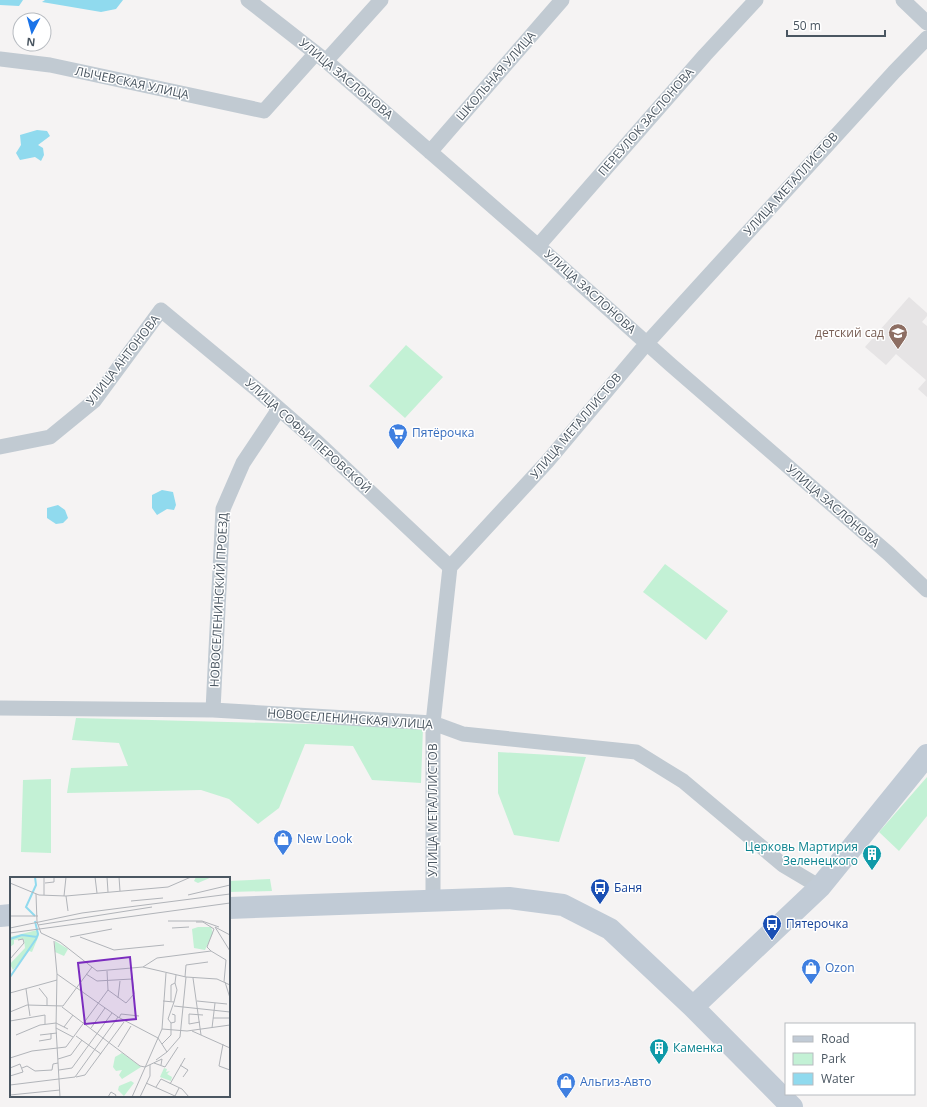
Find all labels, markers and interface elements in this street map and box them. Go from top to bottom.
north arrow [12,12,52,52]
scale bar [787,12,885,38]
text: 50 m [793,17,821,34]
street label: ШКОЛЬНАЯ УЛИЦА [452,27,540,124]
street label: УЛИЦА ЗАСЛОНОВА [296,34,397,123]
text: N [26,35,36,50]
street label: ЛЫЧЕВСКАЯ УЛИЦА [74,62,191,103]
street label: ПЕРЕУЛОК ЗАСЛОНОВА [594,64,698,179]
street label: УЛИЦА МЕТАЛЛИСТОВ [740,128,842,239]
street label: УЛИЦА ЗАСЛОНОВА [541,246,640,338]
street label: УЛИЦА АНТОНОВА [82,311,164,408]
school or university icon: детский сад [887,322,909,350]
place label: детский сад [815,324,884,341]
street label: УЛИЦА МЕТАЛЛИСТОВ [526,369,625,482]
street label: УЛИЦА СОФЬИ ПЕРОВСКОЙ [242,374,375,497]
supermarket icon: Пятёрочка [387,422,409,450]
place label: Пятёрочка [412,424,474,441]
street label: УЛИЦА ЗАСЛОНОВА [783,461,884,551]
street label: НОВОСЕЛЕНИНСКИЙ ПРОЕЗД [205,512,232,688]
street label: НОВОСЕЛЕНИНСКАЯ УЛИЦА [267,704,434,733]
street label: УЛИЦА МЕТАЛЛИСТОВ [424,743,441,877]
shop icon: New Look [272,828,294,856]
place label: New Look [297,830,353,847]
place label: Церковь Мартирия Зеленецкого [745,838,858,869]
building icon: Церковь Мартирия Зеленецкого [861,843,883,871]
inset map [10,877,230,1097]
bus stop icon: Баня [589,877,611,905]
place label: Баня [614,879,642,896]
bus stop icon: Пятерочка [761,913,783,941]
place label: Пятерочка [786,915,848,932]
shop icon: Ozon [800,957,822,985]
place label: Ozon [825,959,855,976]
legend [785,1023,915,1095]
text: Road [821,1030,850,1047]
building icon: Каменка [648,1037,670,1065]
place label: Каменка [673,1039,723,1056]
text: Park [821,1050,847,1067]
text: Water [821,1070,855,1087]
shop icon: Альгиз-Авто [555,1071,577,1099]
place label: Альгиз-Авто [580,1073,651,1090]

